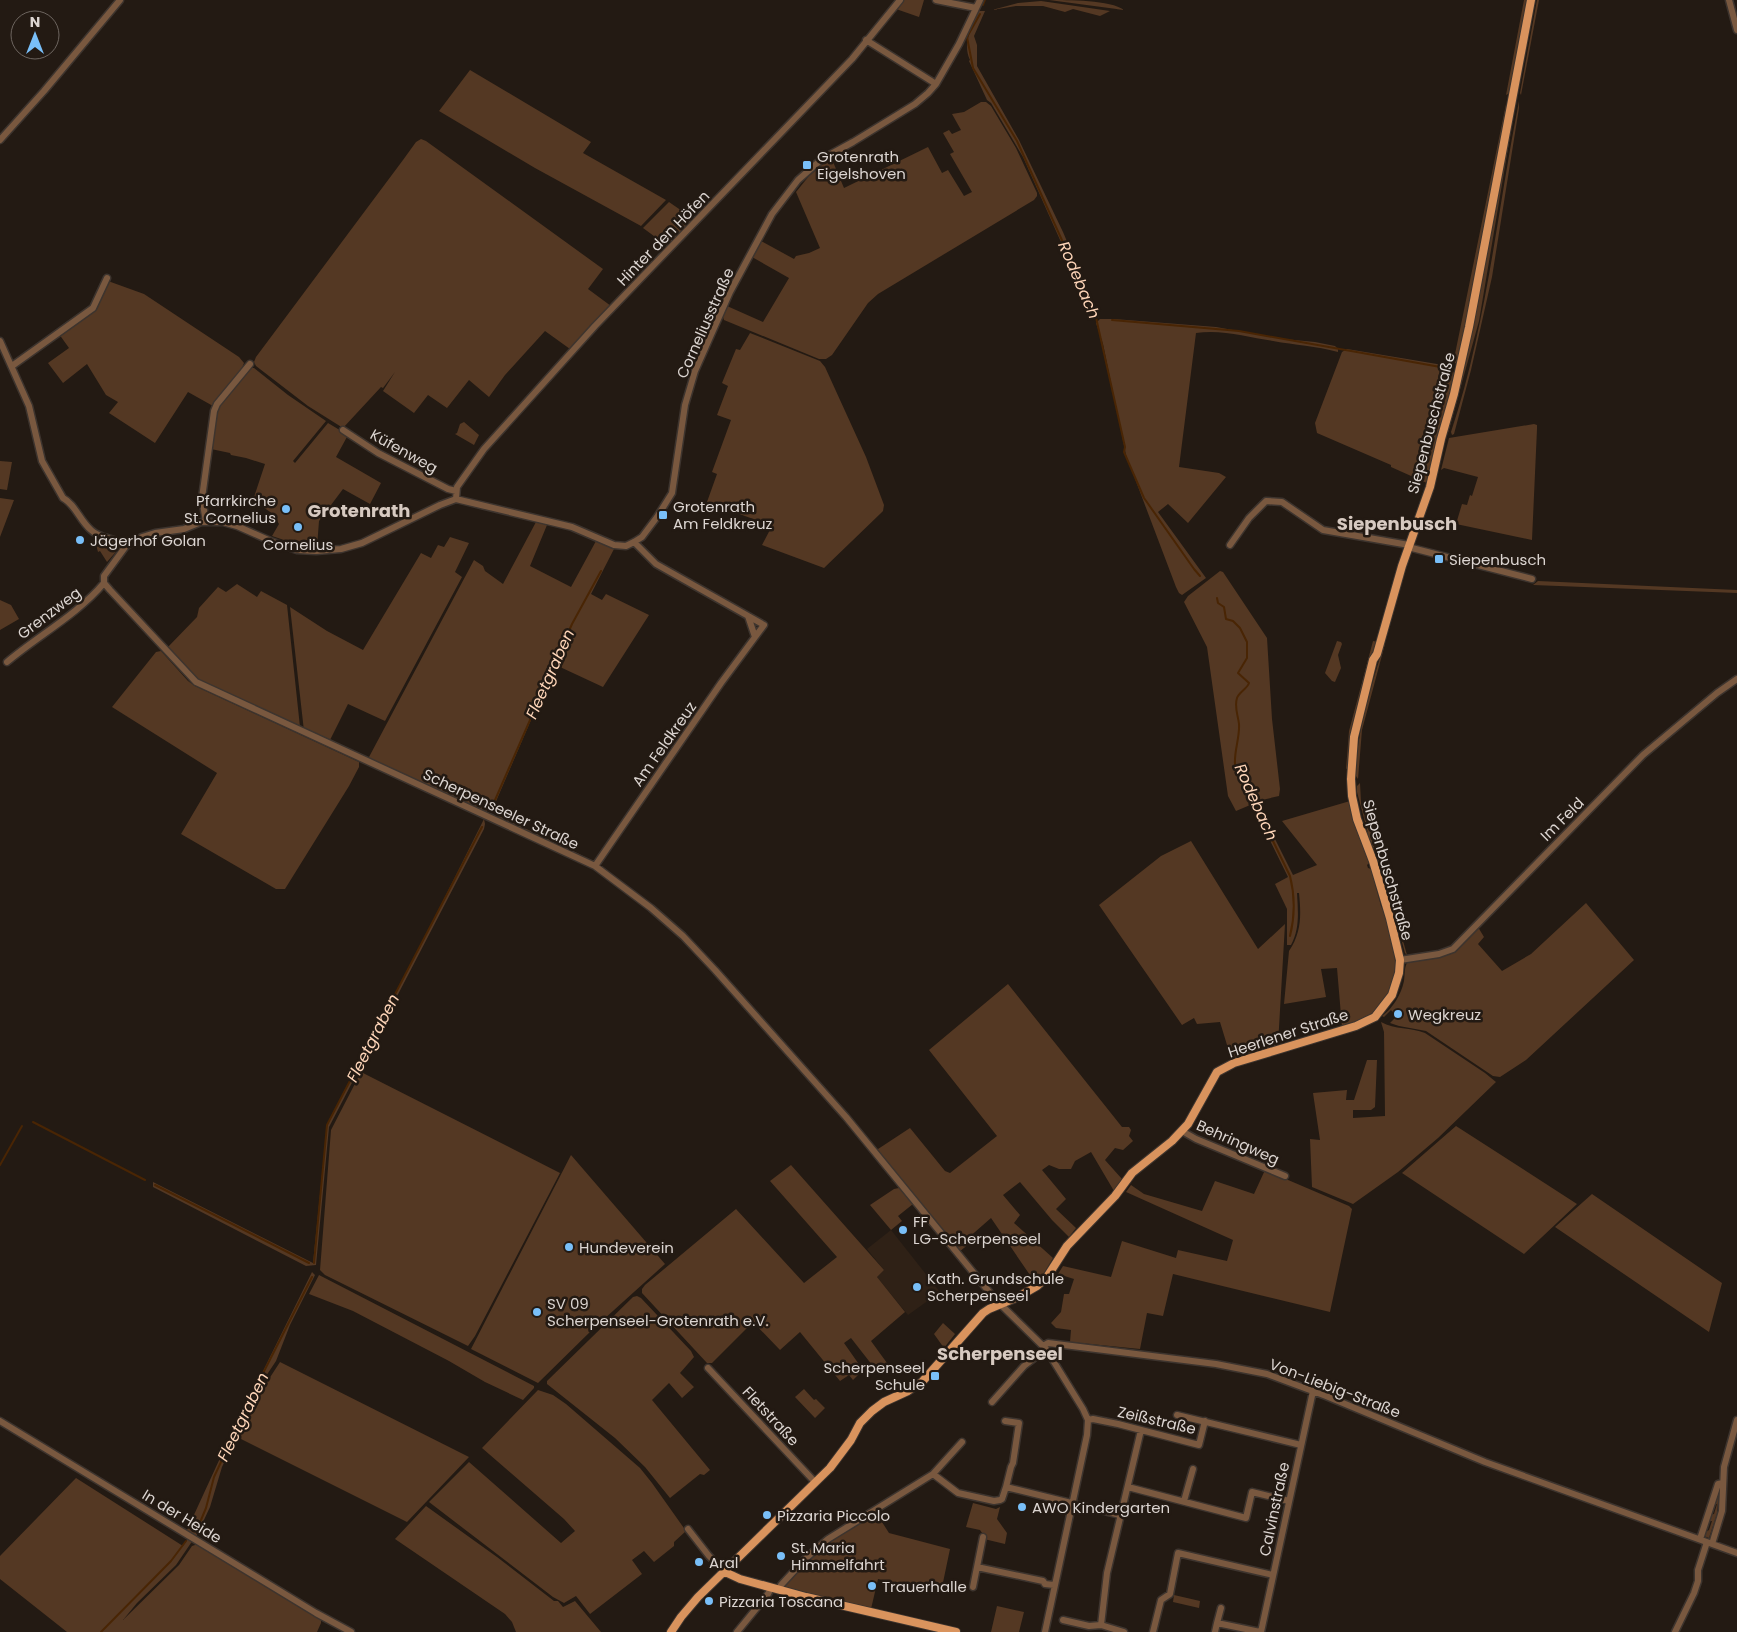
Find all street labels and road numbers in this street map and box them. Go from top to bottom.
street label: Hinter den Höfen [612,186,714,290]
street label: Corneliusstraße [671,264,739,382]
street label: Siepenbuschstraße [1402,350,1460,496]
street label: Küfenweg [366,424,442,478]
street label: Grenzweg [13,582,85,644]
street label: Am Feldkreuz [627,697,701,791]
street label: Scherpenseeler Straße [420,764,582,854]
street label: Im Feld [1536,793,1588,845]
street label: Siepenbuschstraße [1358,797,1418,943]
street label: Heerlener Straße [1225,1004,1351,1062]
street label: Behringweg [1193,1114,1283,1170]
street label: Von-Liebig-Straße [1266,1353,1404,1423]
street label: Fletstraße [738,1382,804,1450]
street label: Zeißstraße [1116,1401,1198,1439]
street label: Calvinstraße [1254,1460,1294,1558]
street label: In der Heide [138,1484,226,1548]

